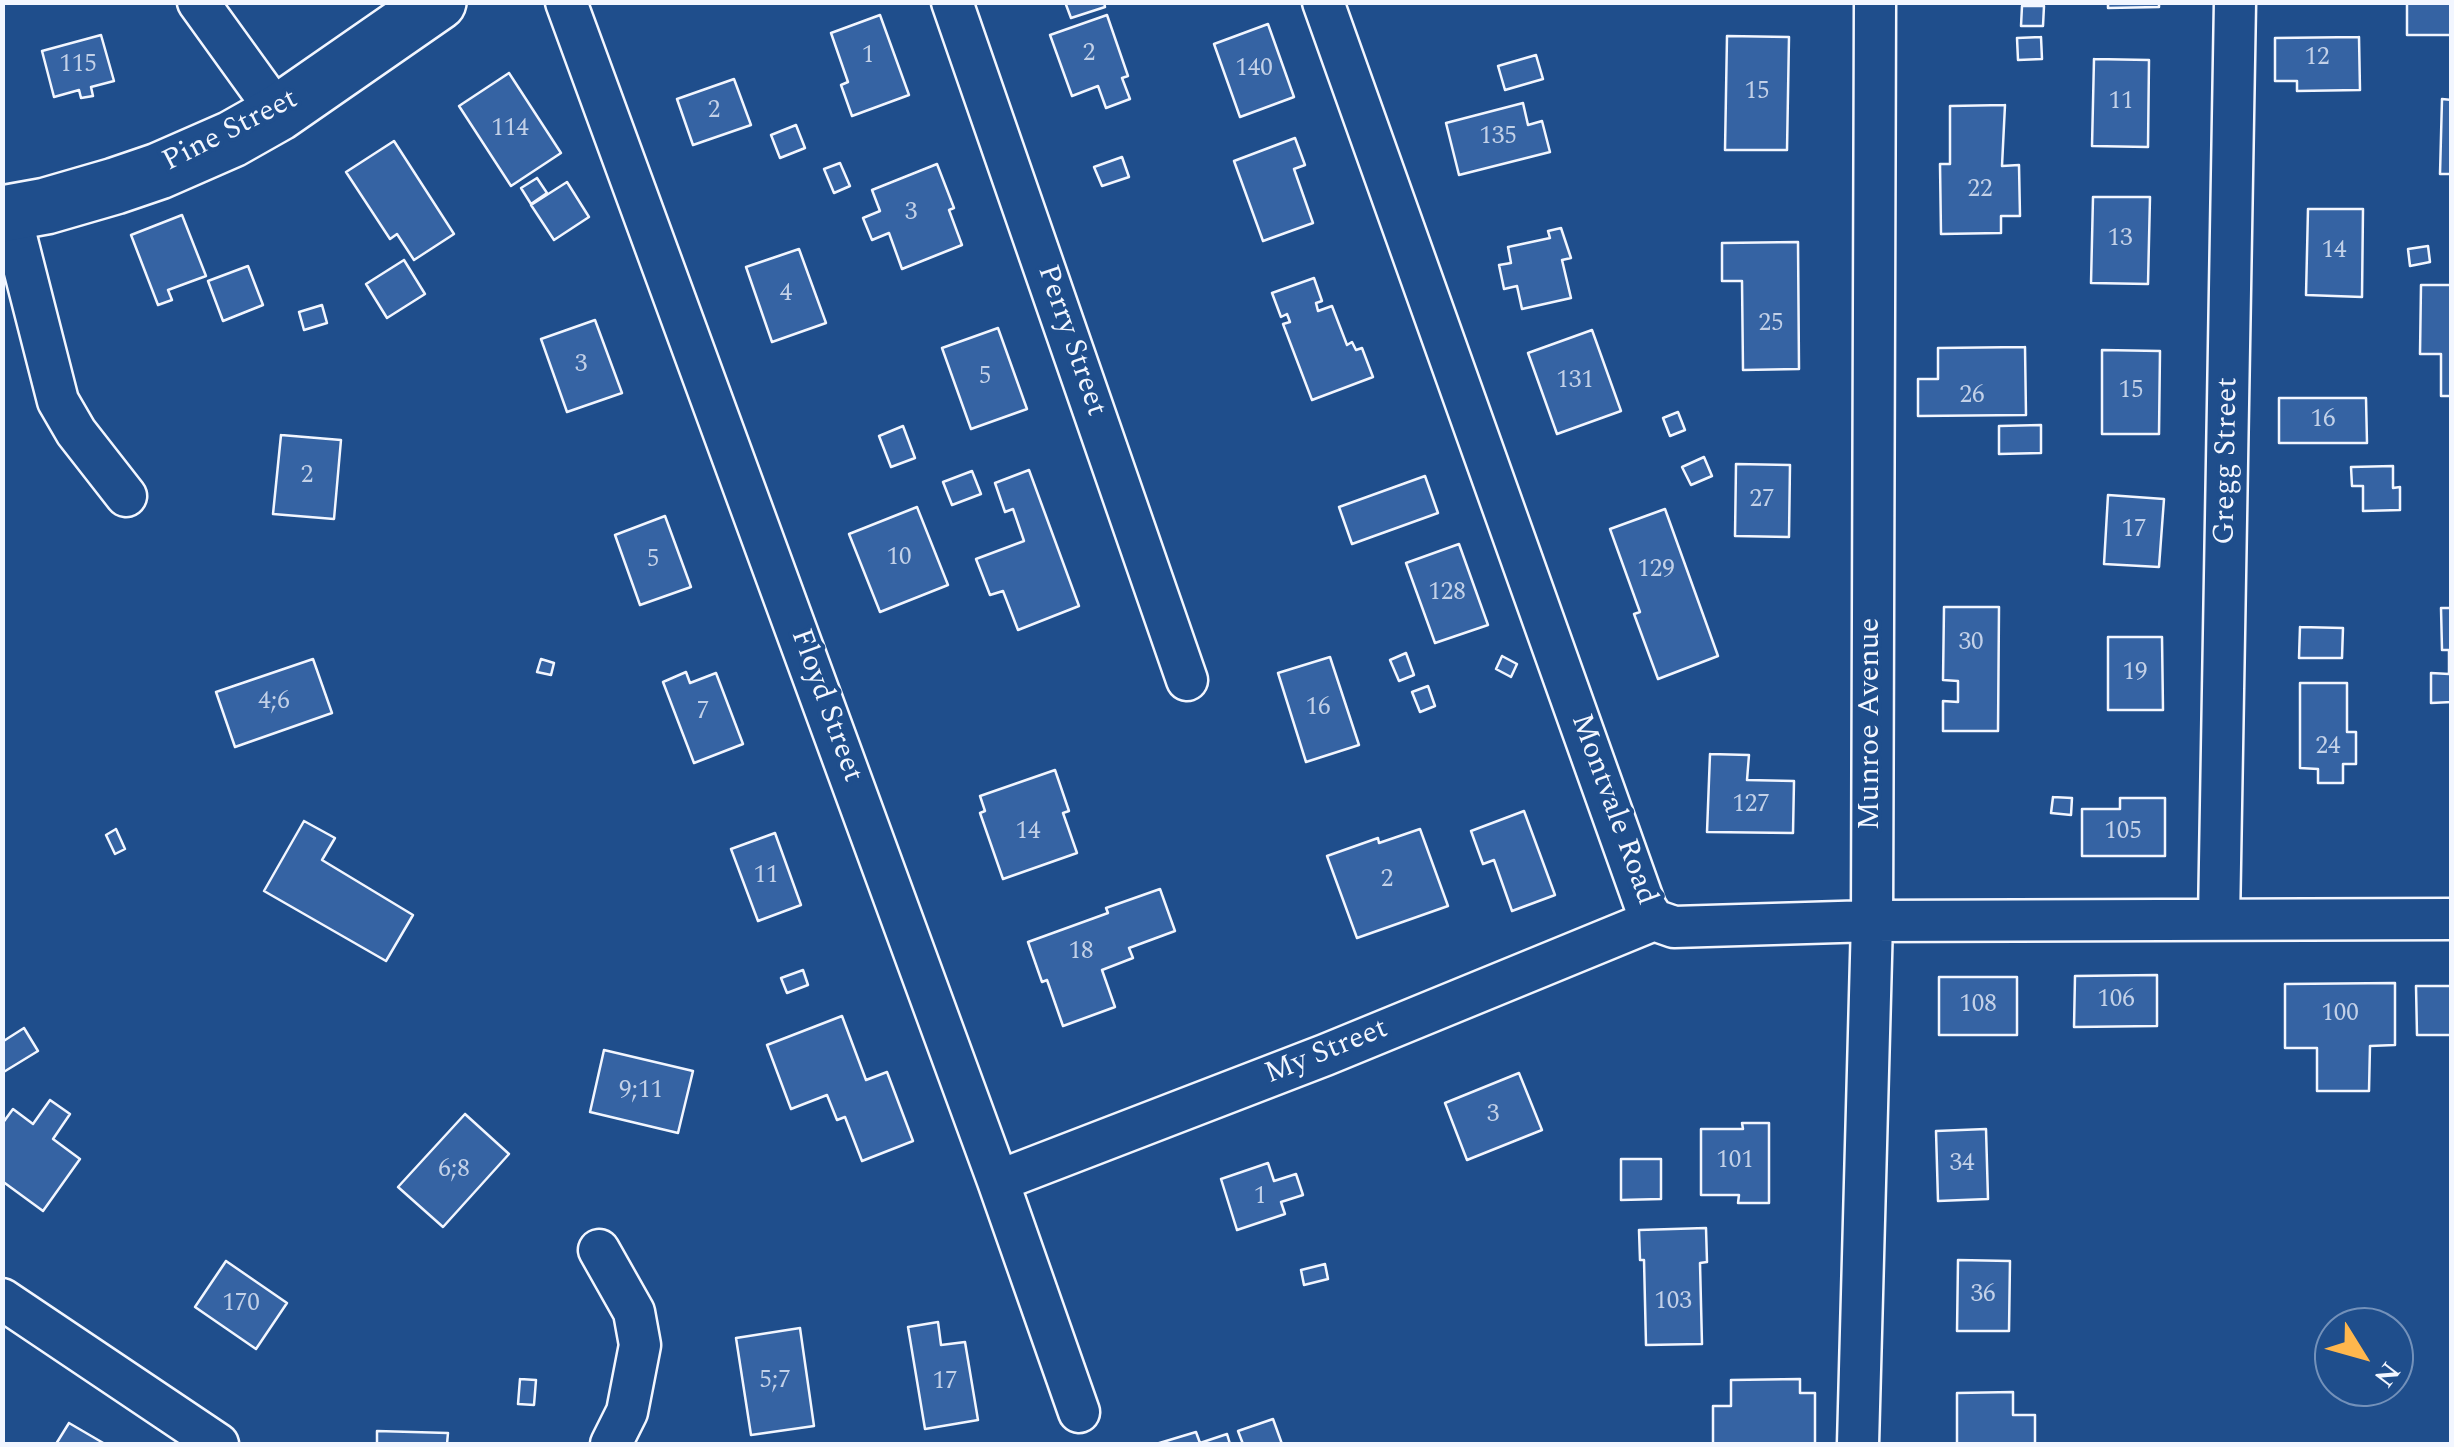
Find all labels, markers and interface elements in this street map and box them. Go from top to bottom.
house number: 2 [1083,40,1095,70]
house number: 1 [862,42,874,72]
house number: 12 [2305,44,2329,74]
house number: 115 [59,51,97,81]
house number: 140 [1235,55,1273,85]
house number: 15 [1745,78,1769,108]
street label: Pine Street [157,83,305,181]
house number: 11 [2109,88,2133,118]
house number: 2 [708,97,720,127]
house number: 114 [491,115,529,145]
house number: 135 [1479,123,1517,153]
house number: 22 [1968,176,1992,206]
house number: 3 [905,199,917,229]
house number: 13 [2108,225,2132,255]
house number: 14 [2322,237,2346,267]
street label: Perry Street [1027,261,1113,421]
house number: 4 [780,280,792,310]
house number: 25 [1759,310,1783,340]
house number: 3 [575,351,587,381]
house number: 5 [979,363,991,393]
house number: 131 [1556,367,1594,397]
house number: 15 [2119,377,2143,407]
street label: Gregg Street [2209,377,2247,545]
house number: 26 [1960,382,1984,412]
house number: 16 [2311,406,2335,436]
house number: 2 [301,462,313,492]
house number: 27 [1750,486,1774,516]
house number: 17 [2122,516,2146,546]
house number: 10 [887,544,911,574]
house number: 5 [647,546,659,576]
house number: 129 [1637,556,1675,586]
house number: 128 [1428,579,1466,609]
street label: Munroe Avenue [1854,618,1890,830]
street label: Floyd Street [781,625,869,787]
house number: 30 [1959,629,1983,659]
house number: 19 [2123,659,2147,689]
house number: 4;6 [258,688,290,718]
house number: 16 [1306,694,1330,724]
house number: 7 [697,698,709,728]
street label: Montvale Road [1561,710,1663,910]
house number: 24 [2316,733,2340,763]
house number: 127 [1732,791,1770,821]
house number: 14 [1016,818,1040,848]
house number: 105 [2104,818,2142,848]
house number: 11 [754,862,778,892]
house number: 2 [1381,866,1393,896]
house number: 18 [1069,938,1093,968]
house number: 106 [2097,986,2135,1016]
house number: 108 [1959,991,1997,1021]
house number: 100 [2321,1000,2359,1030]
street label: My Street [1260,1012,1394,1094]
house number: 9;11 [619,1077,663,1107]
house number: 3 [1487,1101,1499,1131]
house number: 101 [1716,1147,1754,1177]
house number: 34 [1950,1150,1974,1180]
house number: 6;8 [438,1156,470,1186]
house number: 1 [1254,1183,1266,1213]
house number: 36 [1971,1281,1995,1311]
house number: 103 [1654,1288,1692,1318]
house number: 170 [222,1290,260,1320]
north arrow [2314,1307,2414,1407]
text: N [2363,1352,2411,1396]
house number: 5;7 [759,1367,791,1397]
house number: 17 [933,1368,957,1398]

